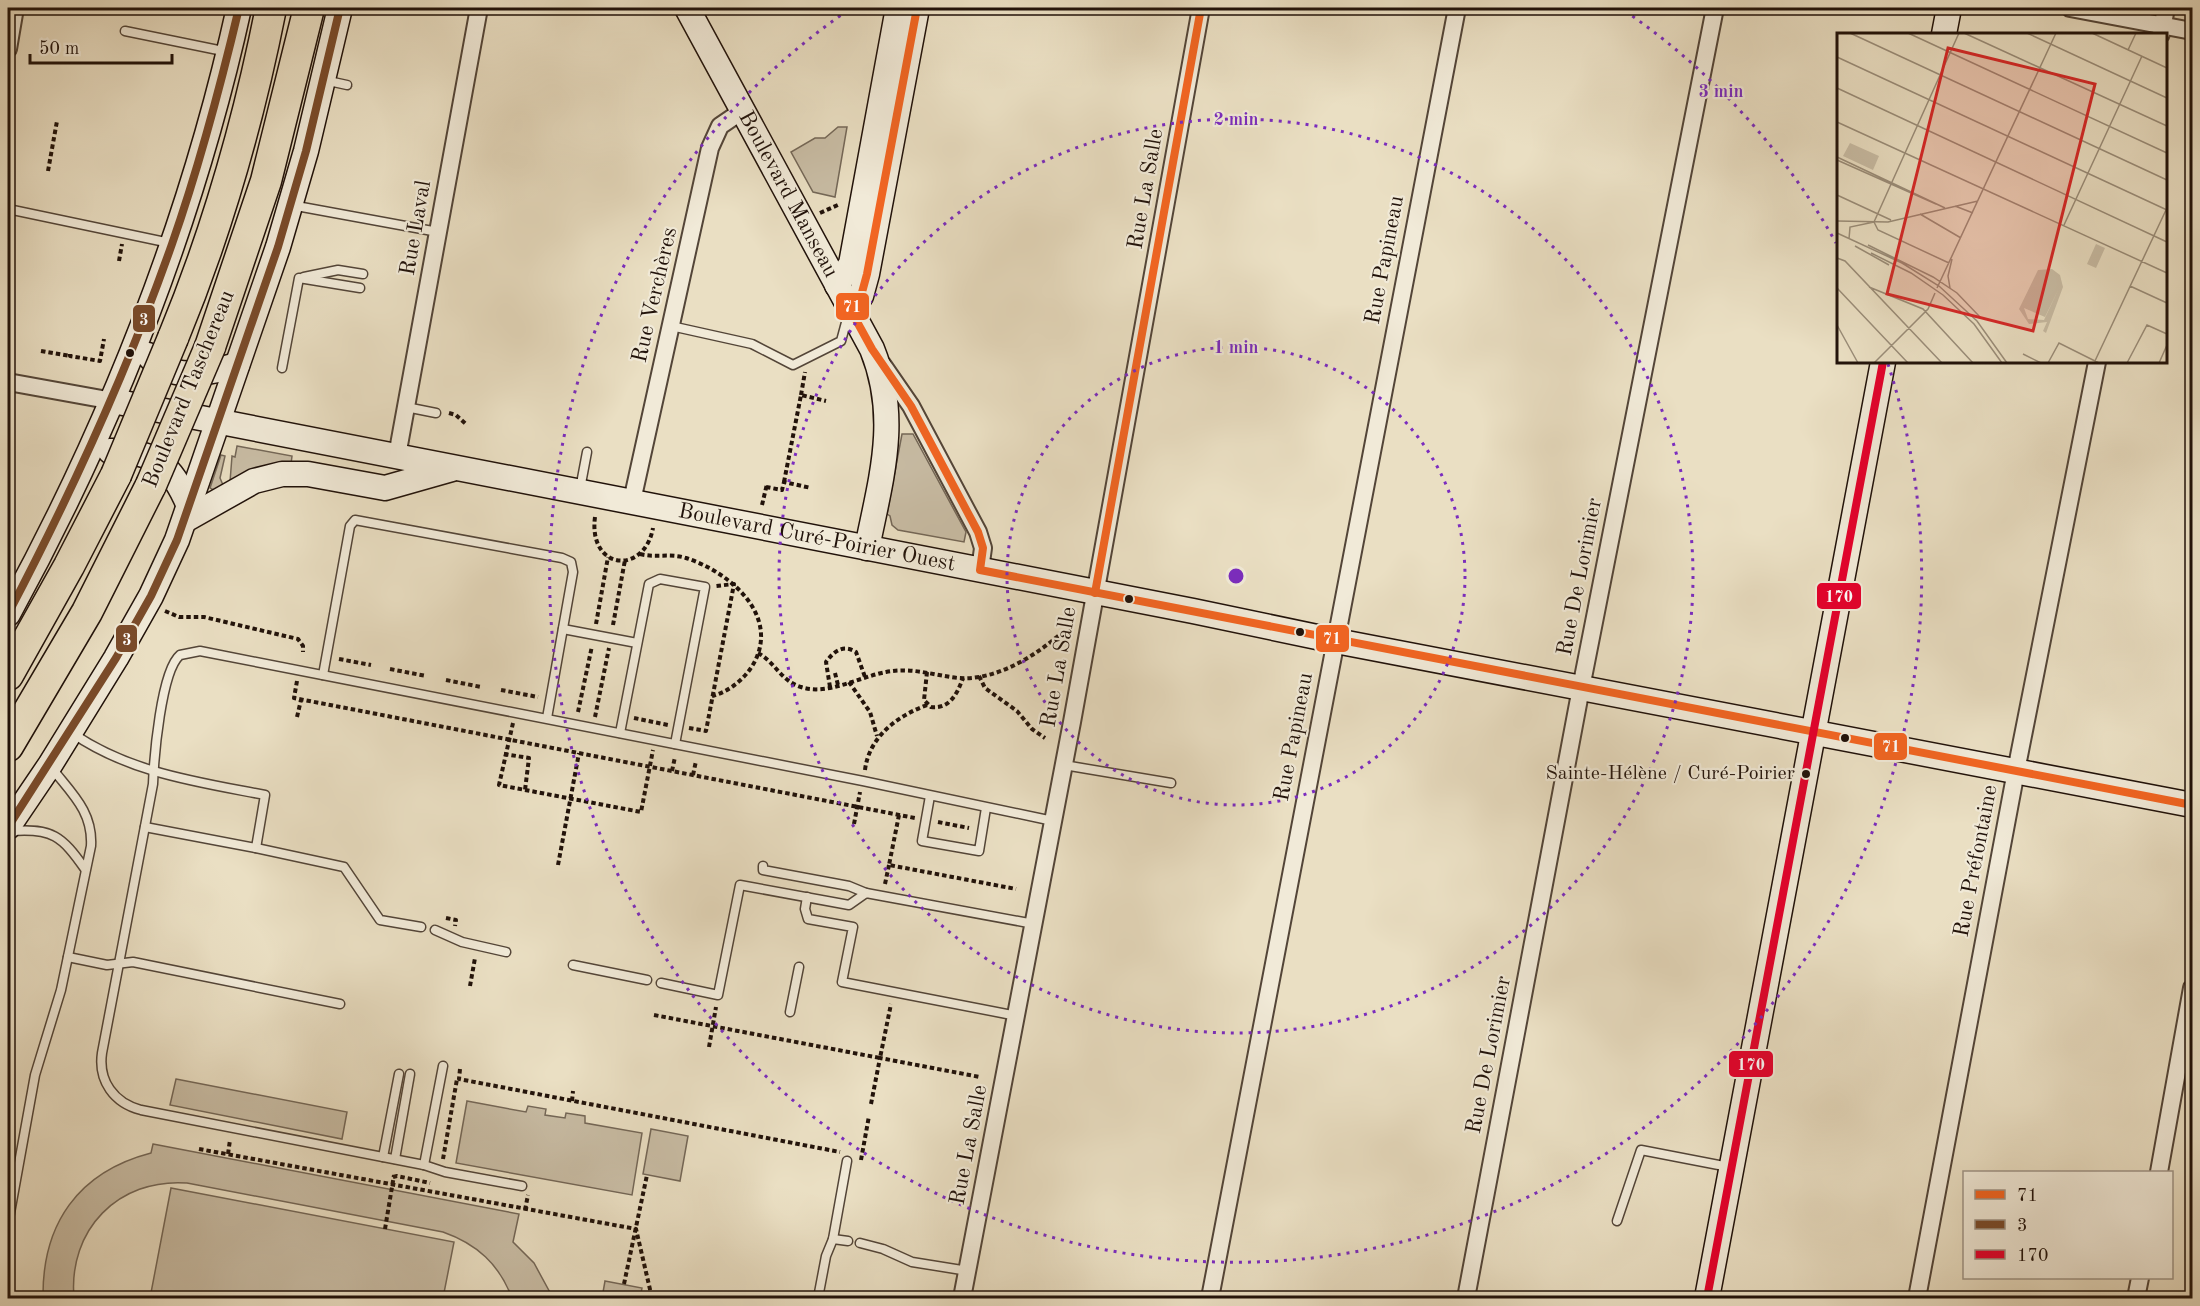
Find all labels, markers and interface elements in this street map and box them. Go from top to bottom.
scale bar [30,27,172,65]
inset map [1837,33,2167,363]
text: 50 m [39,40,79,58]
text: 3 min [1698,83,1744,101]
street label: Boulevard Manseau [734,107,842,282]
text: 2 min [1213,111,1259,129]
street label: Rue La Salle [1125,127,1167,251]
street label: Rue Laval [397,179,435,277]
street label: Rue Papineau [1362,194,1408,326]
street label: Rue Verchères [629,225,681,365]
street label: Boulevard Taschereau [139,287,239,491]
line badge: 71 [835,292,870,321]
text: 71 [843,300,861,316]
line badge: 3 [132,304,156,333]
text: 3 [139,313,149,329]
text: 1 min [1213,339,1259,357]
unlabelled marker [124,347,136,359]
street label: Rue De Lorimier [1554,496,1606,658]
street label: Boulevard Curé-Poirier Ouest [676,500,957,576]
centre of rings [1226,566,1246,586]
line badge: 170 [1816,582,1862,610]
text: 170 [1825,590,1853,606]
unlabelled marker [1123,593,1135,605]
street label: Rue La Salle [1038,605,1080,729]
line badge: 3 [115,624,138,653]
line badge: 71 [1315,624,1350,653]
unlabelled marker [1294,626,1306,638]
text: 71 [1323,632,1341,648]
text: 3 [122,633,132,649]
street label: Rue Papineau [1271,671,1317,803]
unlabelled marker [1839,732,1851,744]
line badge: 71 [1873,732,1908,761]
text: 71 [1882,740,1900,756]
place label: Sainte-Hélène / Curé-Poirier [1545,764,1795,784]
marker: Sainte-Hélène / Curé-Poirier [1800,768,1812,780]
street label: Rue Préfontaine [1950,783,2002,939]
street label: Rue De Lorimier [1463,974,1515,1136]
line badge: 170 [1728,1050,1774,1078]
text: 170 [1737,1058,1765,1074]
street label: Rue La Salle [947,1083,991,1207]
legend [1963,1171,2173,1279]
text: 71 [2017,1187,2038,1205]
text: 3 [2017,1217,2027,1235]
text: 170 [2017,1247,2048,1265]

